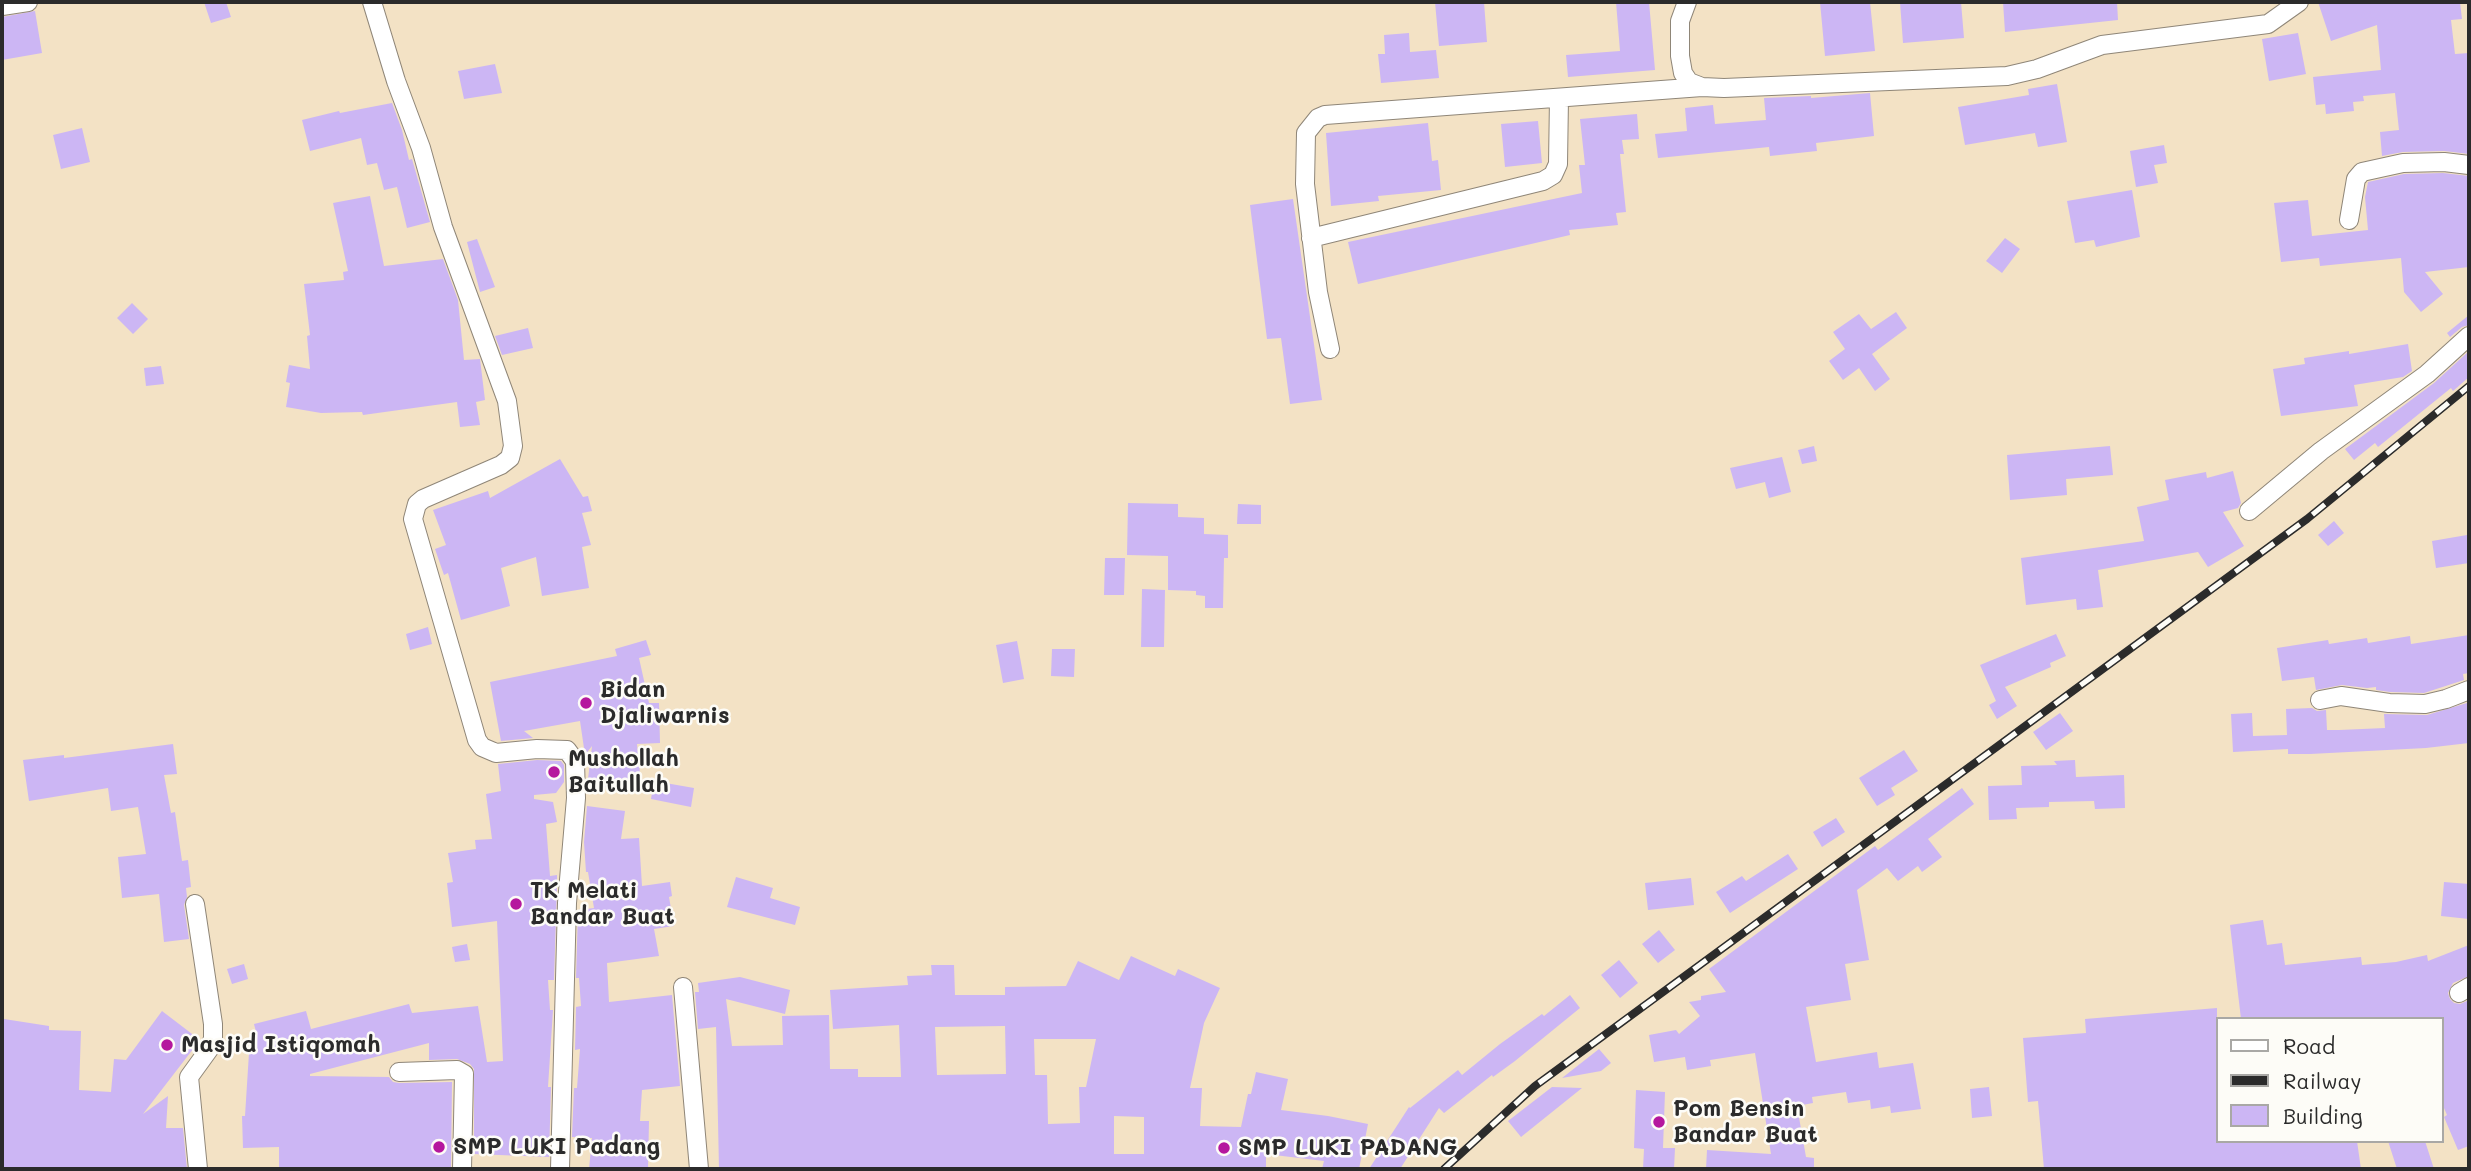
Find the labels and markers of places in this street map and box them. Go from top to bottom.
place label: Bidan Djaliwarnis [600,676,730,730]
marker: Bidan Djaliwarnis [578,695,594,711]
place label: Mushollah Baitullah [568,745,679,799]
marker: Mushollah Baitullah [546,764,562,780]
place label: TK Melati Bandar Buat [530,877,675,931]
marker: TK Melati Bandar Buat [508,896,524,912]
place label: Masjid Istiqomah [181,1031,380,1059]
marker: Masjid Istiqomah [159,1037,175,1053]
place label: Pom Bensin Bandar Buat [1673,1095,1818,1149]
marker: Pom Bensin Bandar Buat [1651,1114,1667,1130]
place label: SMP LUKI Padang [453,1133,660,1161]
place label: SMP LUKI PADANG [1238,1134,1457,1162]
marker: SMP LUKI Padang [431,1139,447,1155]
marker: SMP LUKI PADANG [1216,1140,1232,1156]

